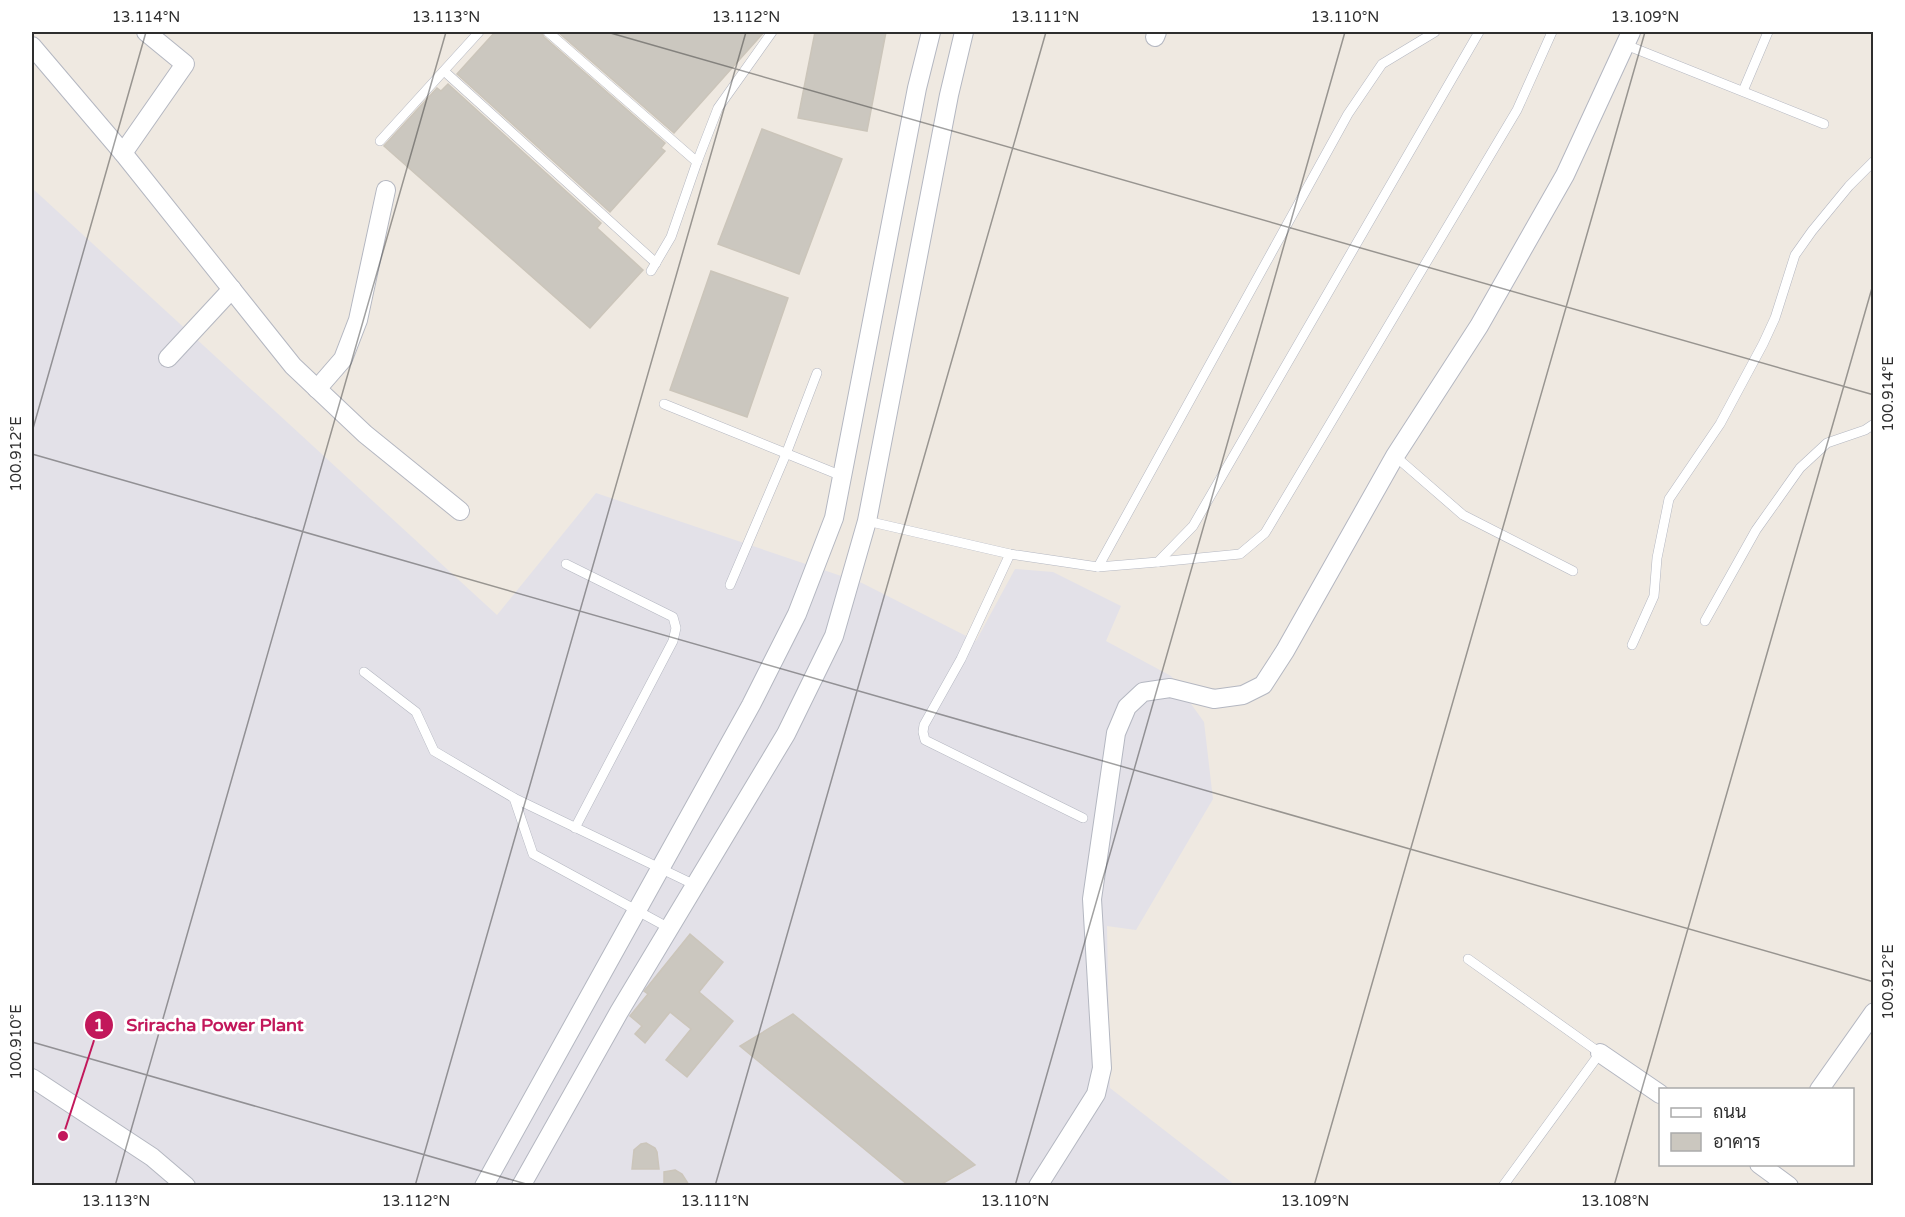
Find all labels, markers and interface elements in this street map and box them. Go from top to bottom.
text: 13.114°N [112,8,180,26]
text: 13.113°N [412,8,480,26]
text: 13.112°N [712,8,780,26]
text: 13.111°N [1011,8,1079,26]
text: 13.110°N [1311,8,1379,26]
text: 13.109°N [1611,8,1679,26]
text: 100.914°E [1879,356,1897,432]
text: 100.912°E [7,416,25,492]
text: 100.912°E [1879,944,1897,1020]
text: 100.910°E [7,1004,25,1080]
callout: Sriracha Power Plant [84,1007,316,1043]
text: 1 [93,1014,105,1036]
text: Sriracha Power Plant [126,1014,304,1036]
legend [1659,1088,1854,1166]
text: ถนน [1713,1101,1746,1123]
text: อาคาร [1713,1131,1761,1153]
text: 13.113°N [82,1192,150,1210]
text: 13.112°N [382,1192,450,1210]
text: 13.111°N [681,1192,749,1210]
text: 13.110°N [981,1192,1049,1210]
text: 13.109°N [1281,1192,1349,1210]
text: 13.108°N [1581,1192,1649,1210]

